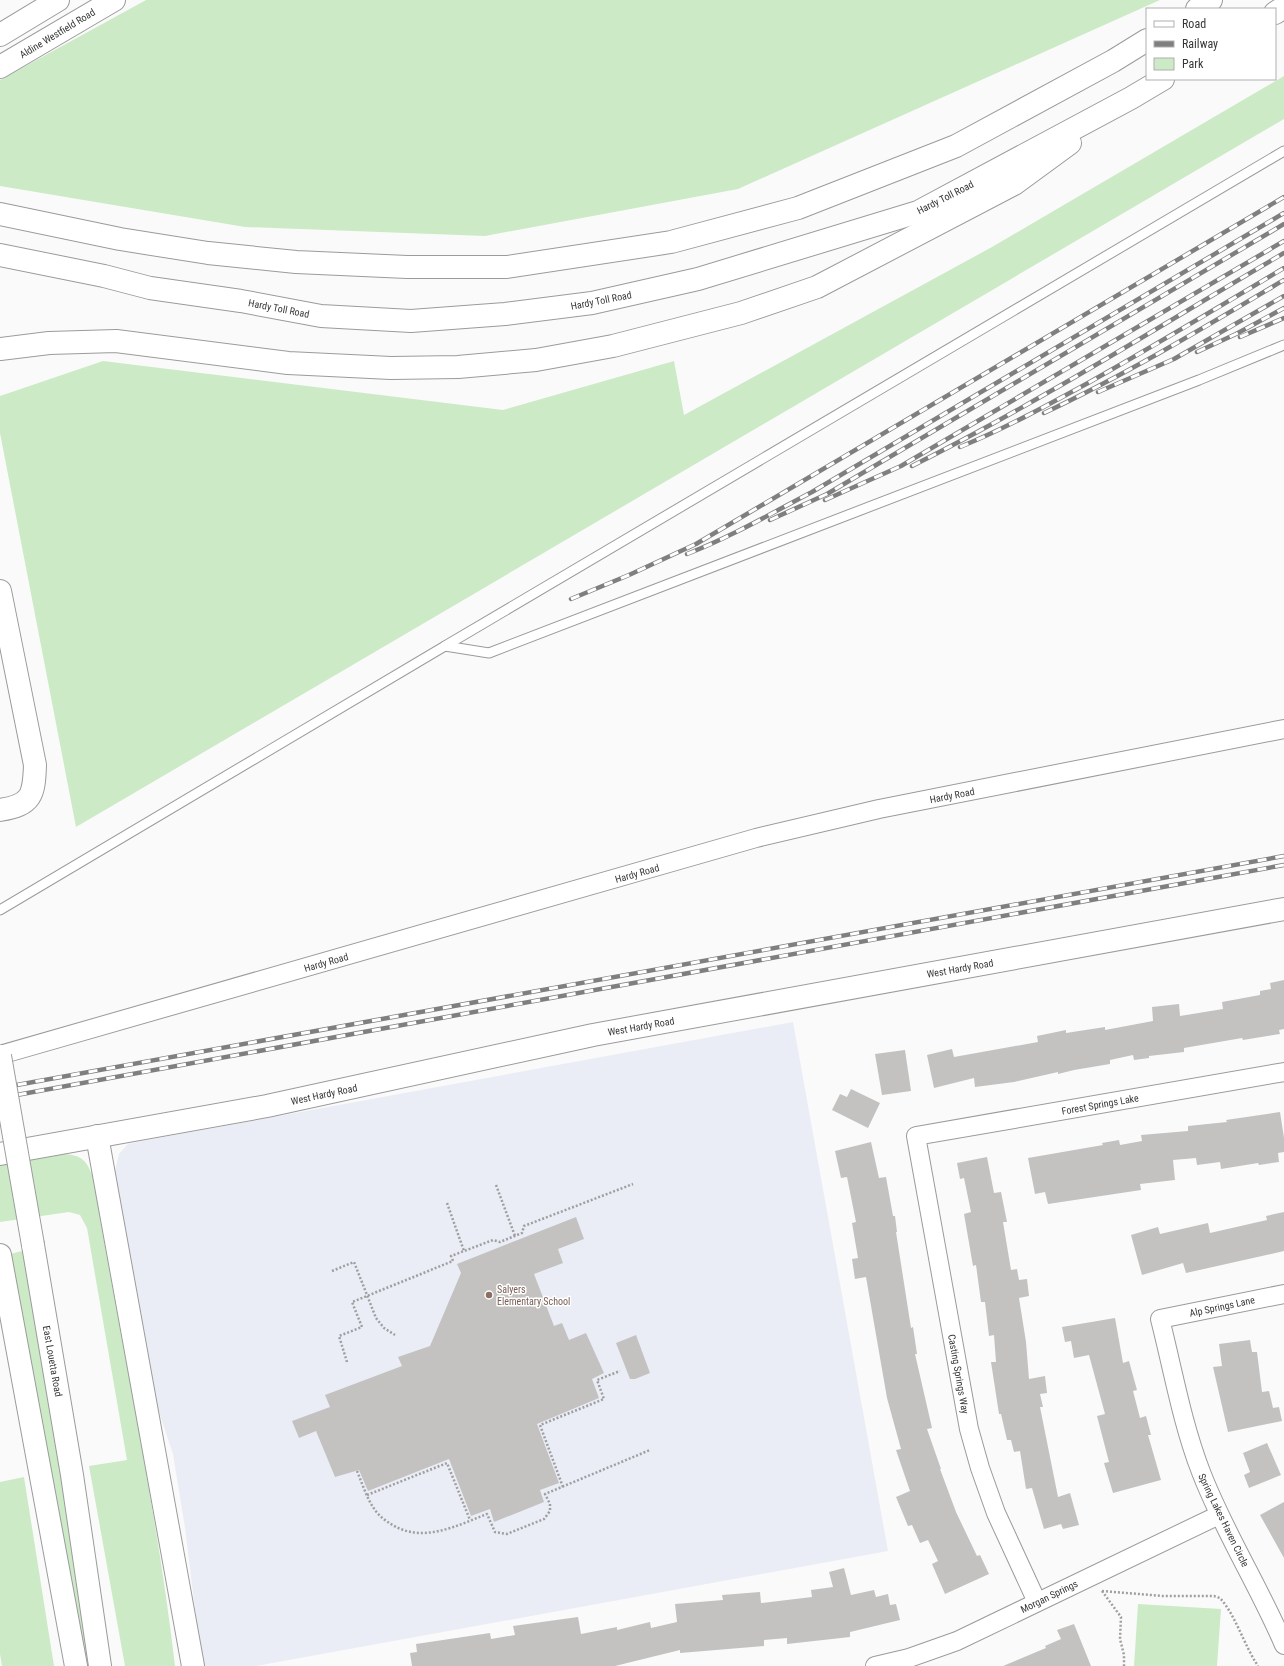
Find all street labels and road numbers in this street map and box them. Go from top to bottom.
street label: Aldine Westfield Road [18,7,97,60]
street label: Hardy Toll Road [915,178,975,216]
street label: Hardy Toll Road [570,289,633,312]
street label: Hardy Toll Road [247,297,310,320]
street label: Hardy Road [929,786,975,805]
street label: Hardy Road [614,862,661,885]
street label: Hardy Road [303,951,350,974]
street label: West Hardy Road [926,957,994,980]
street label: West Hardy Road [607,1015,675,1038]
street label: West Hardy Road [290,1082,358,1107]
street label: Forest Springs Lake [1061,1092,1140,1117]
street label: Alp Springs Lane [1188,1294,1256,1319]
street label: East Louetta Road [41,1325,64,1398]
street label: Casting Springs Way [946,1333,971,1415]
street label: Spring Lakes Haven Circle [1196,1472,1251,1569]
street label: Morgan Springs [1019,1578,1080,1615]

